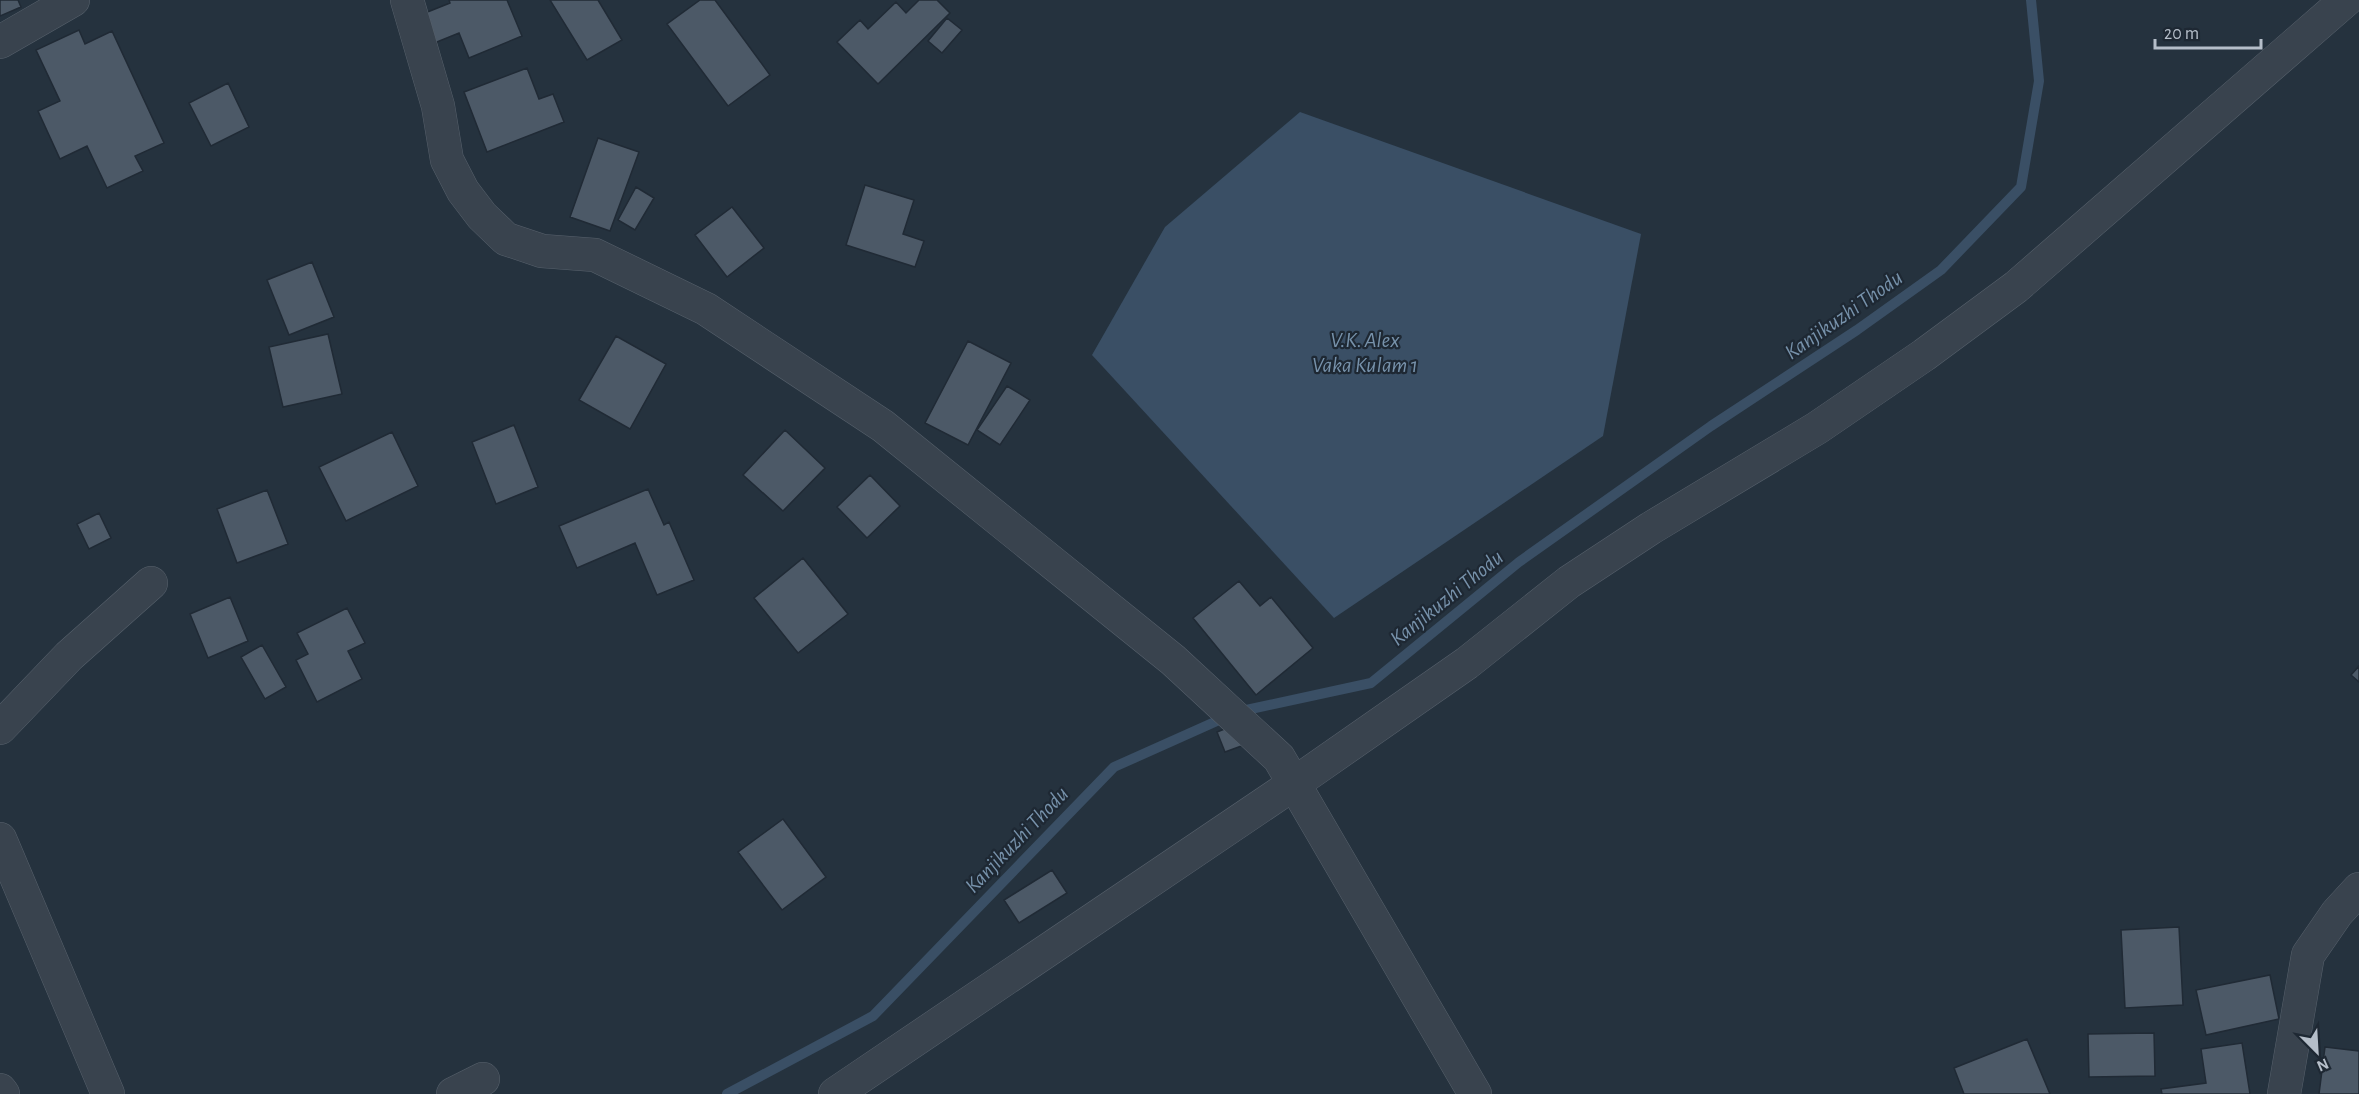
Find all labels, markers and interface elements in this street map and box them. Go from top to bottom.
scale bar [2155,12,2262,50]
text: 20 m [2164,25,2199,43]
water label: Kanjikuzhi Thodu [1781,266,1907,363]
water label: V.K. Alex Vaka Kulam 1 [1312,329,1418,376]
water label: Kanjikuzhi Thodu [1386,546,1507,650]
water label: Kanjikuzhi Thodu [961,782,1073,897]
north arrow [2287,1022,2347,1082]
text: N [2314,1055,2331,1074]

